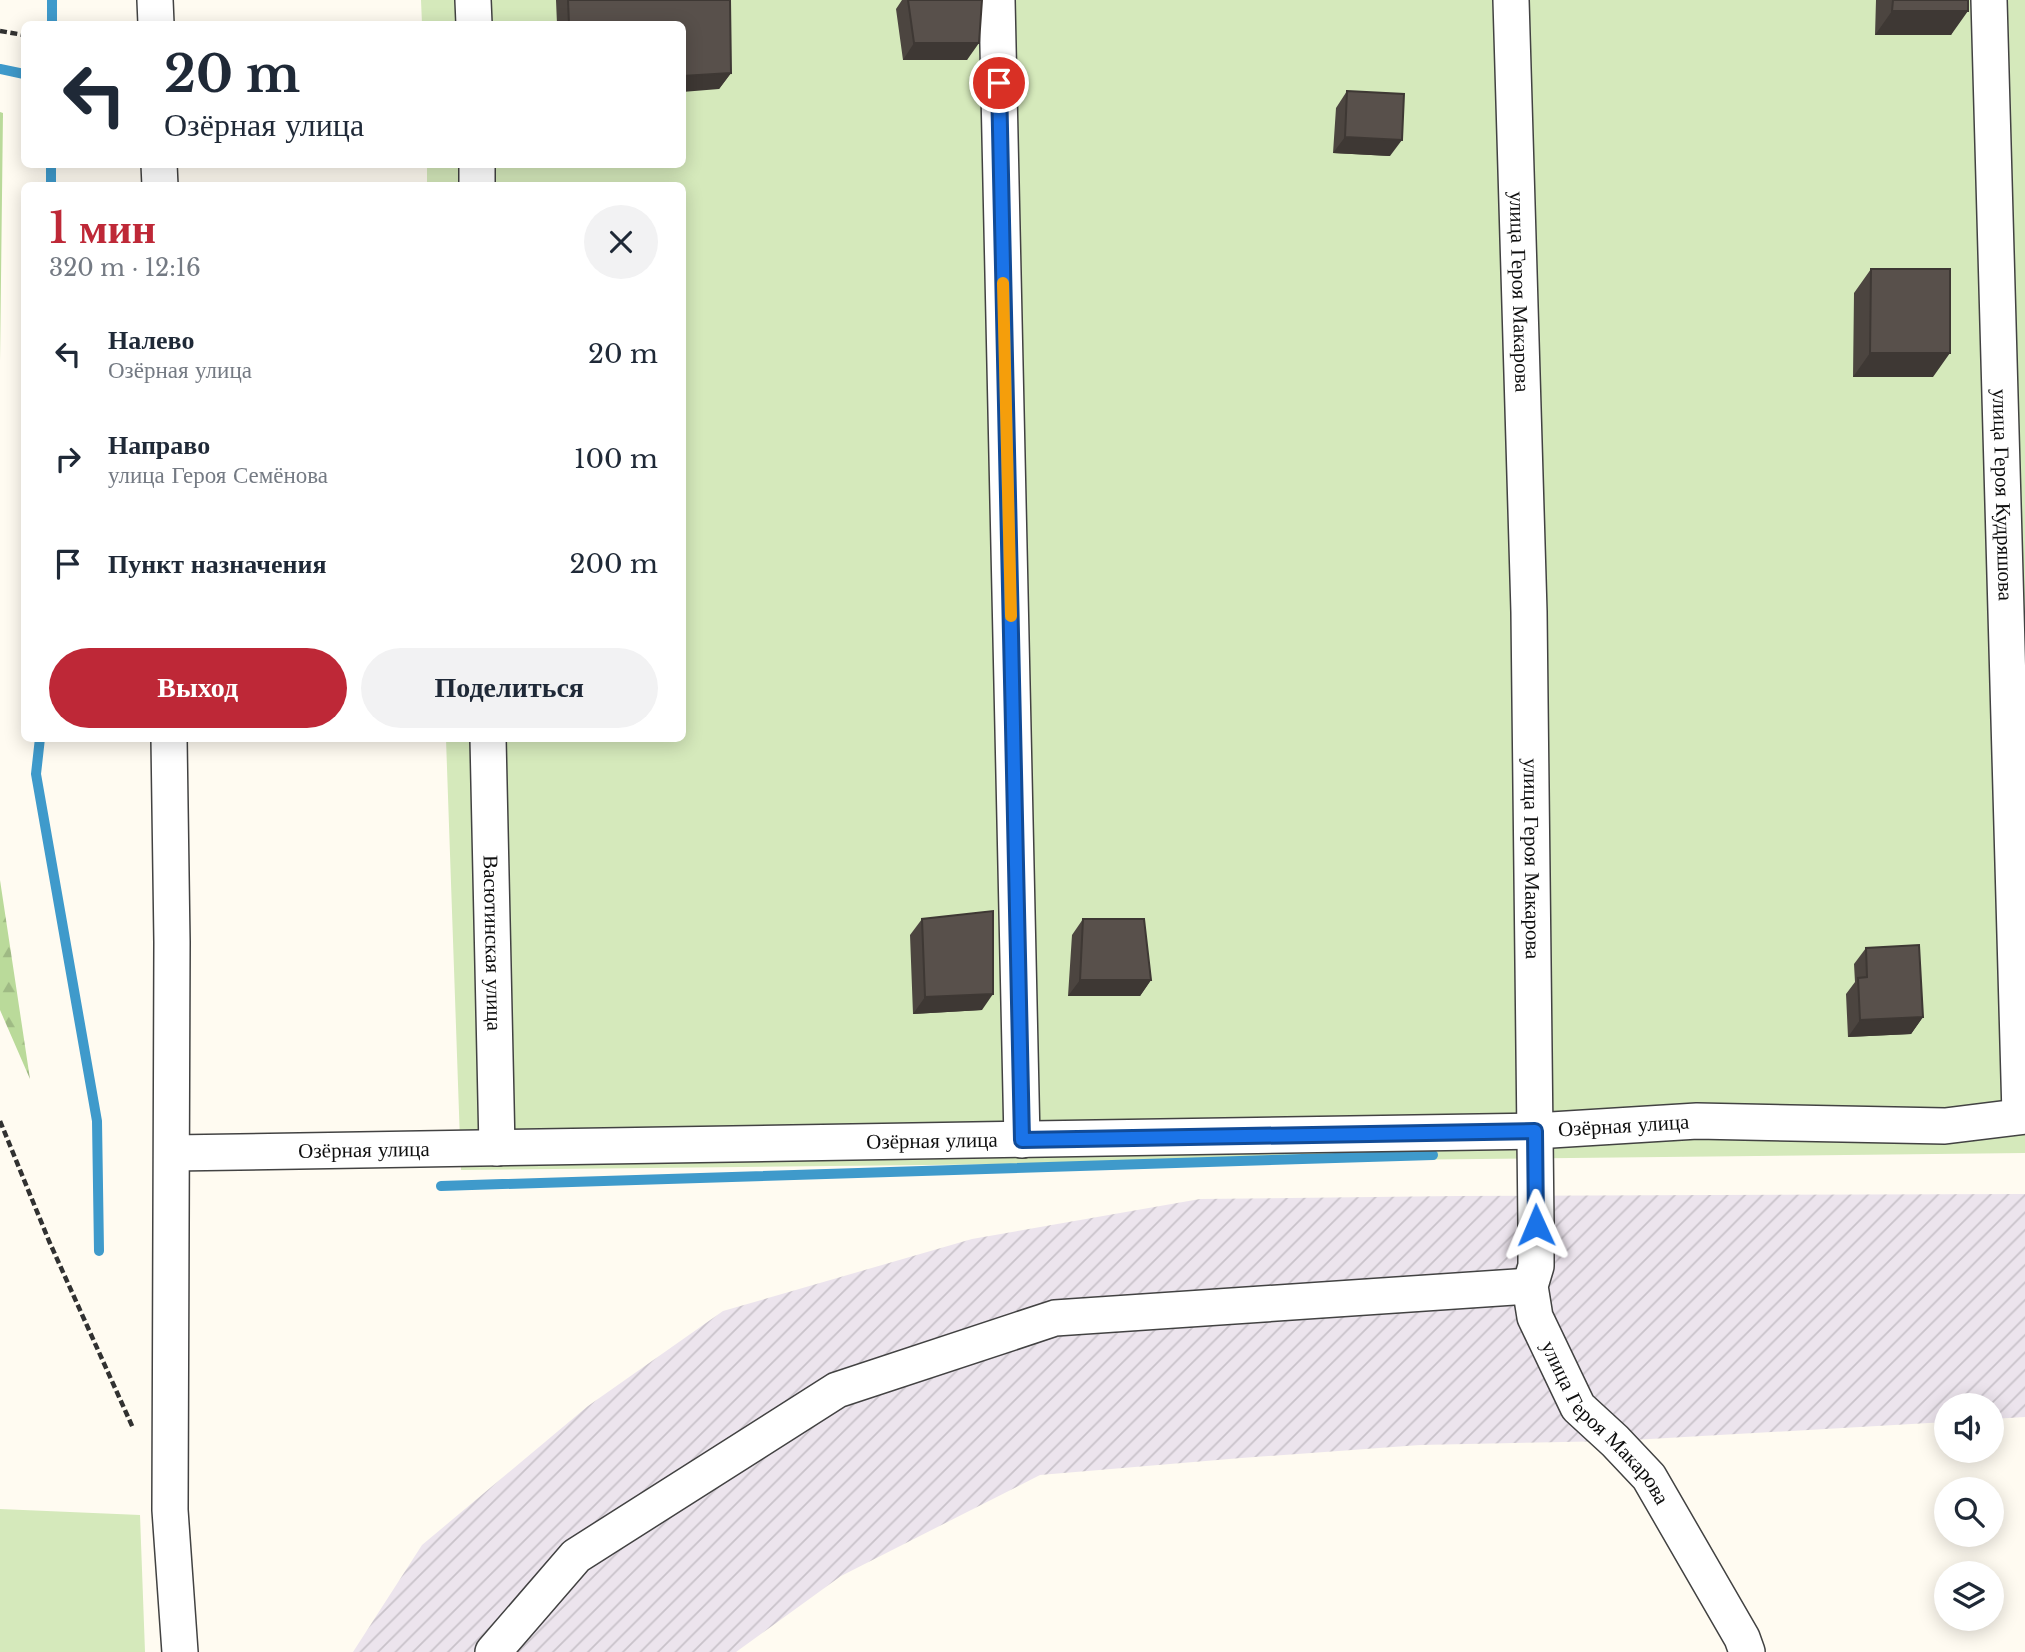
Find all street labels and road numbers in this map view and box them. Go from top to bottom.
street label: улица Героя Макарова [1504,191,1536,394]
street label: улица Героя Кудряшова [1987,388,2019,602]
street label: улица Героя Макарова [1518,758,1546,960]
street label: Васютинская улица [478,855,507,1032]
street label: Озёрная улица [1557,1108,1691,1143]
street label: Озёрная улица [866,1127,999,1155]
street label: Озёрная улица [298,1136,431,1164]
street label: улица Героя Макарова [1535,1336,1675,1510]

